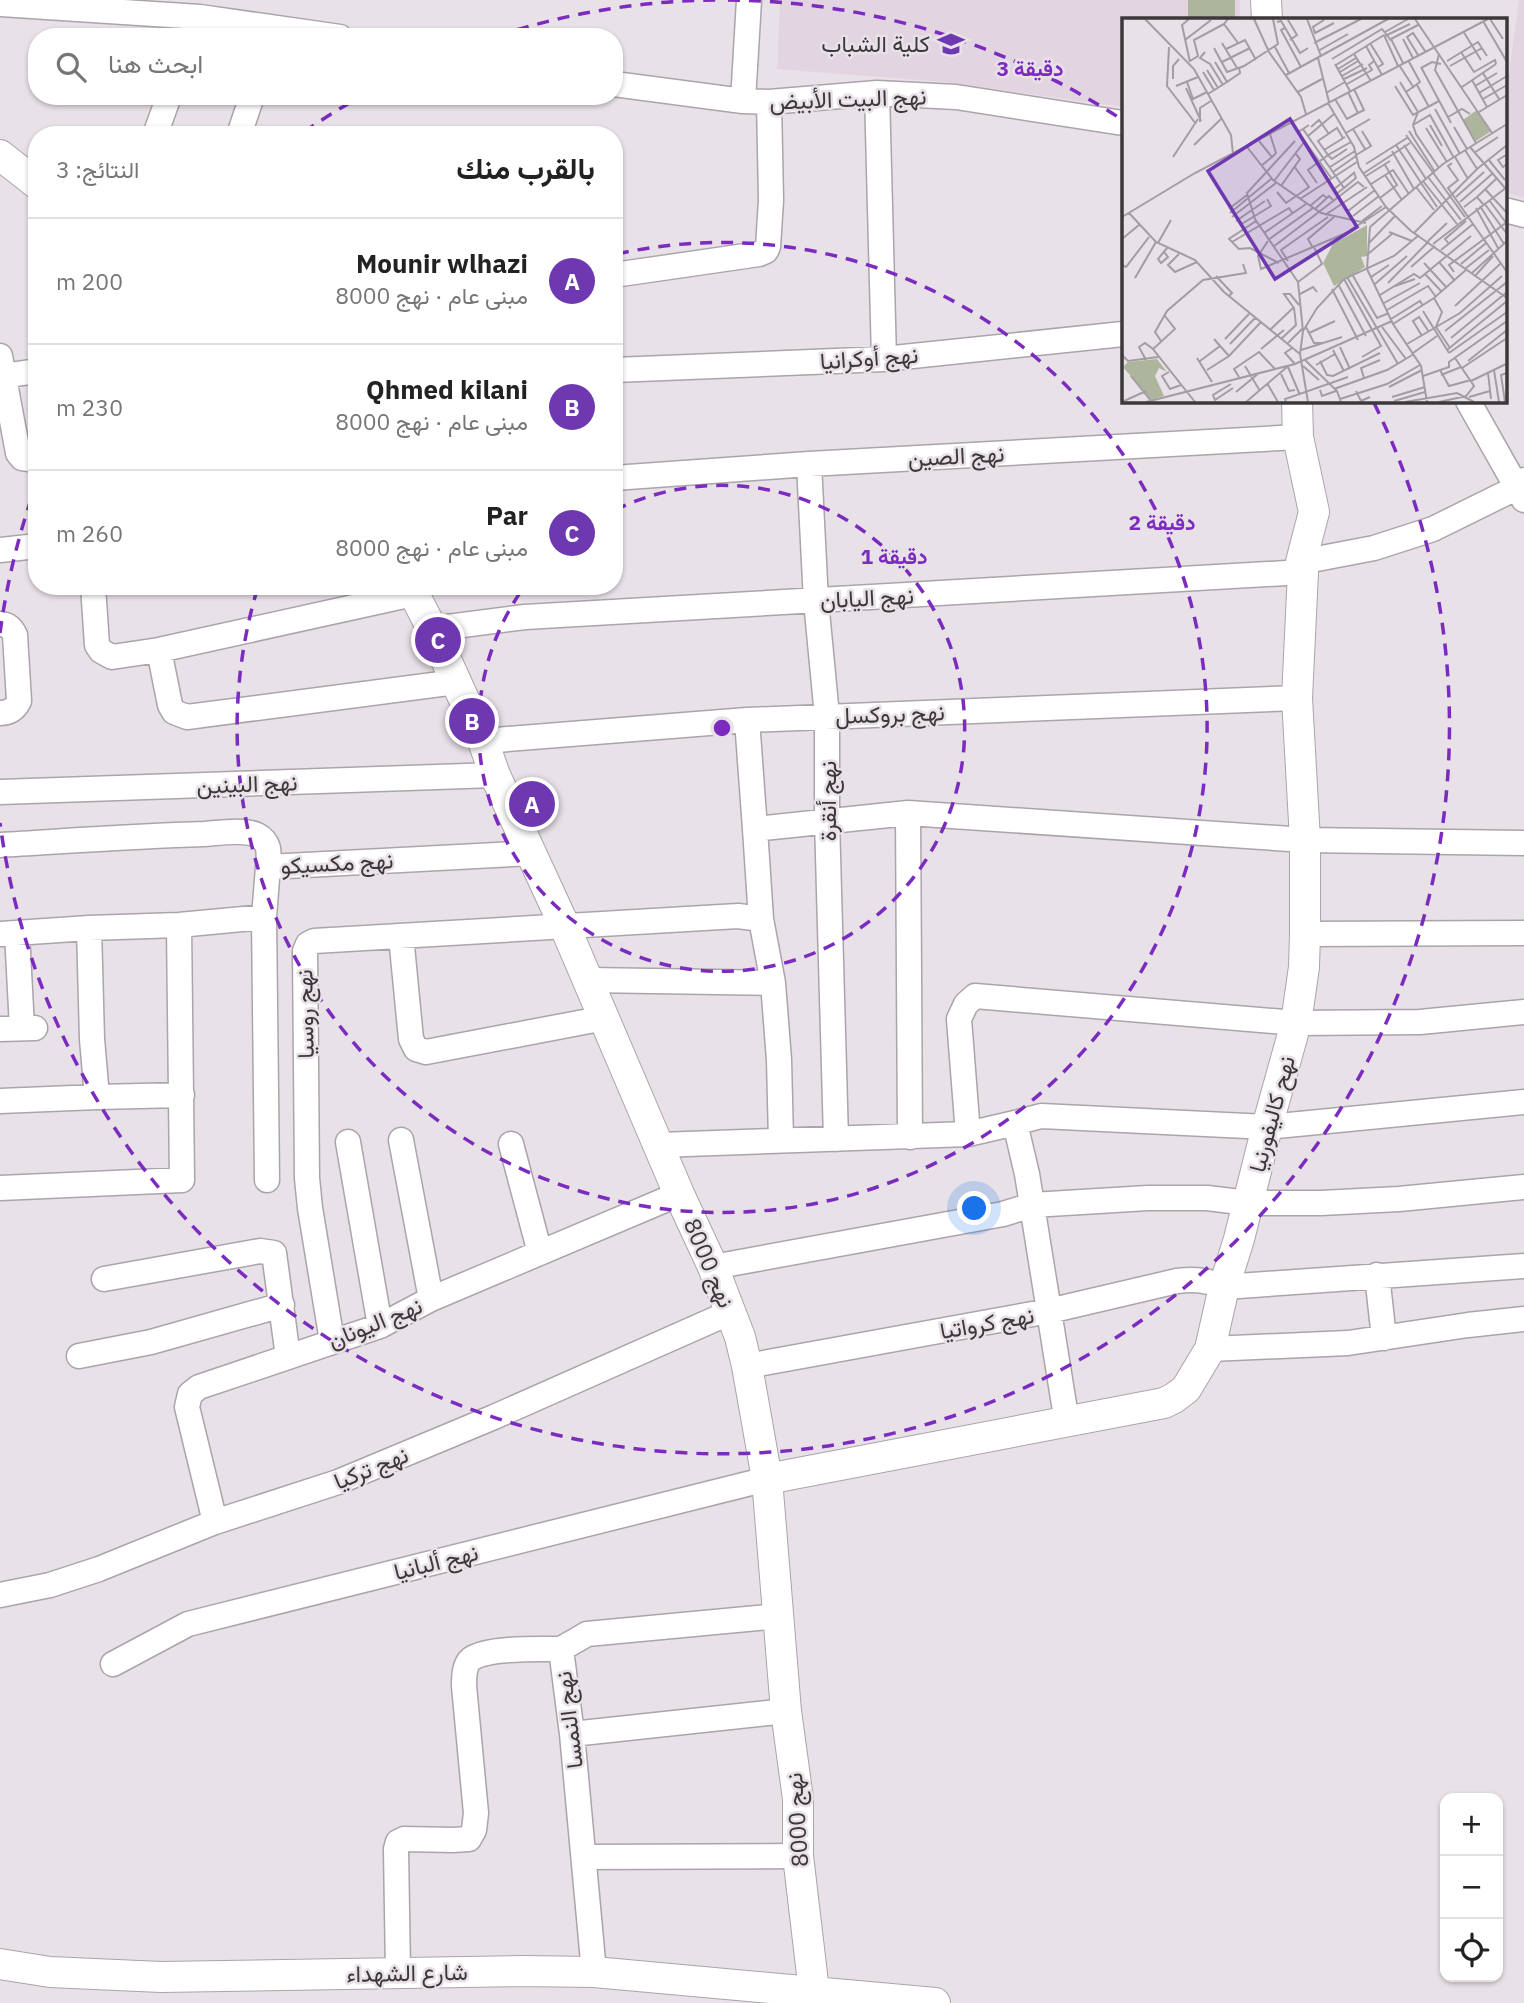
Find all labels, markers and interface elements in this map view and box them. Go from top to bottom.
inset map [1122,18,1506,402]
search box [28,28,623,105]
place label: كلية الشباب [821,28,930,58]
school or university icon: كلية الشباب [936,29,966,59]
text: ابحث هنا [108,46,203,80]
icon: search [52,48,90,86]
text: 3 دقيقة [996,54,1064,82]
street label: نهج البيت الأبيض [769,80,927,118]
text: بالقرب منك [456,148,595,187]
text: النتائج: 3 [56,154,139,184]
text: Mounir wlhazi [356,246,528,280]
text: 200 m [56,266,123,296]
text: A [564,266,580,296]
text: مبنى عام · نهج 8000 [335,280,528,310]
street label: نهج أوكرانيا [819,339,919,377]
text: Qhmed kilani [366,372,528,406]
text: 230 m [56,392,123,422]
text: B [564,392,580,422]
text: مبنى عام · نهج 8000 [335,406,528,436]
street label: نهج الصين [907,437,1005,475]
text: Par [486,498,528,532]
text: 2 دقيقة [1128,508,1196,536]
text: 260 m [56,518,123,548]
text: C [565,518,580,548]
text: مبنى عام · نهج 8000 [335,532,528,562]
text: 1 دقيقة [860,542,928,570]
street label: نهج اليابان [819,580,915,616]
pin: C [415,614,461,666]
pin: B [449,695,495,747]
street label: نهج بروكسل [835,696,945,732]
centre of rings [710,716,734,740]
street label: نهج أنقرة [812,761,844,841]
street label: نهج البينين [196,766,298,802]
pin: A [509,778,555,830]
street label: نهج مكسيكو [280,844,394,882]
street label: نهج روسيا [288,969,322,1059]
street label: نهح كاليفورنيا [1241,1052,1303,1176]
your location [957,1191,991,1225]
street label: نهج 8000 [676,1213,742,1313]
street label: نهج اليونان [323,1290,427,1356]
street label: نهج كرواتيا [937,1299,1037,1347]
street label: نهج تركيا [329,1439,413,1497]
street label: نهج ألبانيا [390,1536,482,1588]
street label: نهج النمسا [547,1670,591,1770]
street label: نهج 8000 [778,1772,816,1868]
map controls [1440,1793,1503,1982]
button: + [1440,1793,1503,1856]
button: − [1440,1856,1503,1919]
button: locate [1440,1919,1503,1982]
street label: شارع الشهداء [346,1956,468,1990]

